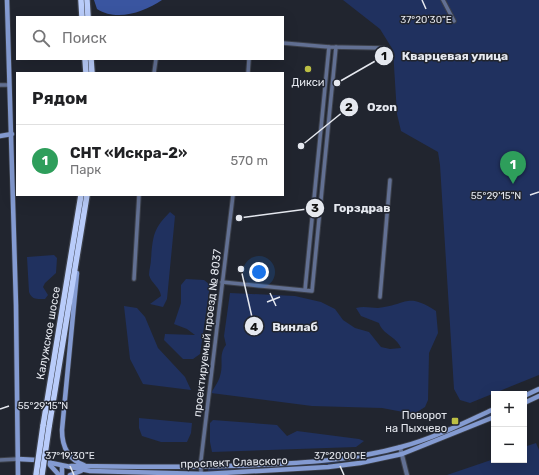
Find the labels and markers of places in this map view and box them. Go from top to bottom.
callout: Кварцевая улица [374,44,517,68]
marker: Дикси [303,64,313,74]
place label: Дикси [292,76,324,89]
callout: Ozon [339,95,406,119]
pin: 1 [500,151,526,184]
callout: Горздрав [305,196,398,220]
callout: Винлаб [244,314,326,338]
place label: Поворот на Пыхчево [385,409,447,435]
marker: Поворот на Пыхчево [450,416,460,426]

